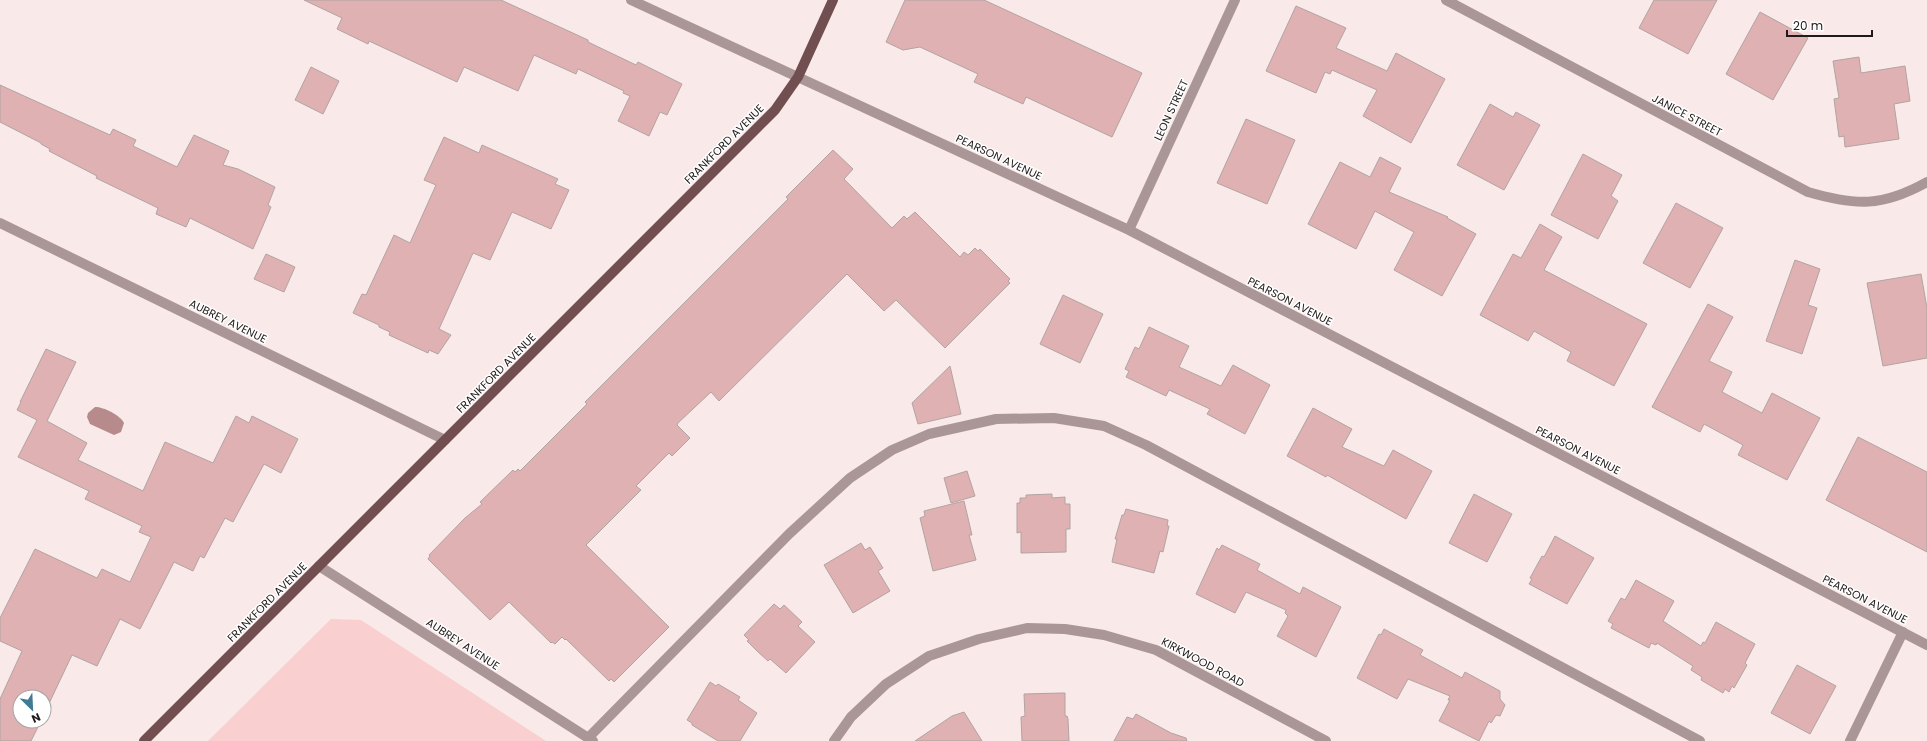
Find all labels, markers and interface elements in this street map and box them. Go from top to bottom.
scale bar [1787,12,1872,38]
text: 20 m [1793,17,1823,34]
street label: LEON STREET [1150,77,1192,143]
street label: JANICE STREET [1649,90,1725,140]
street label: FRANKFORD AVENUE [681,101,767,187]
street label: PEARSON AVENUE [953,130,1045,184]
street label: PEARSON AVENUE [1245,273,1335,329]
street label: AUBREY AVENUE [186,295,270,347]
street label: FRANKFORD AVENUE [453,330,539,416]
street label: PEARSON AVENUE [1533,422,1623,478]
street label: FRANKFORD AVENUE [224,559,310,645]
street label: PEARSON AVENUE [1820,571,1910,627]
street label: AUBREY AVENUE [423,614,503,674]
street label: KIRKWOOD ROAD [1159,633,1247,691]
north arrow [12,689,52,729]
text: N [29,709,43,727]

